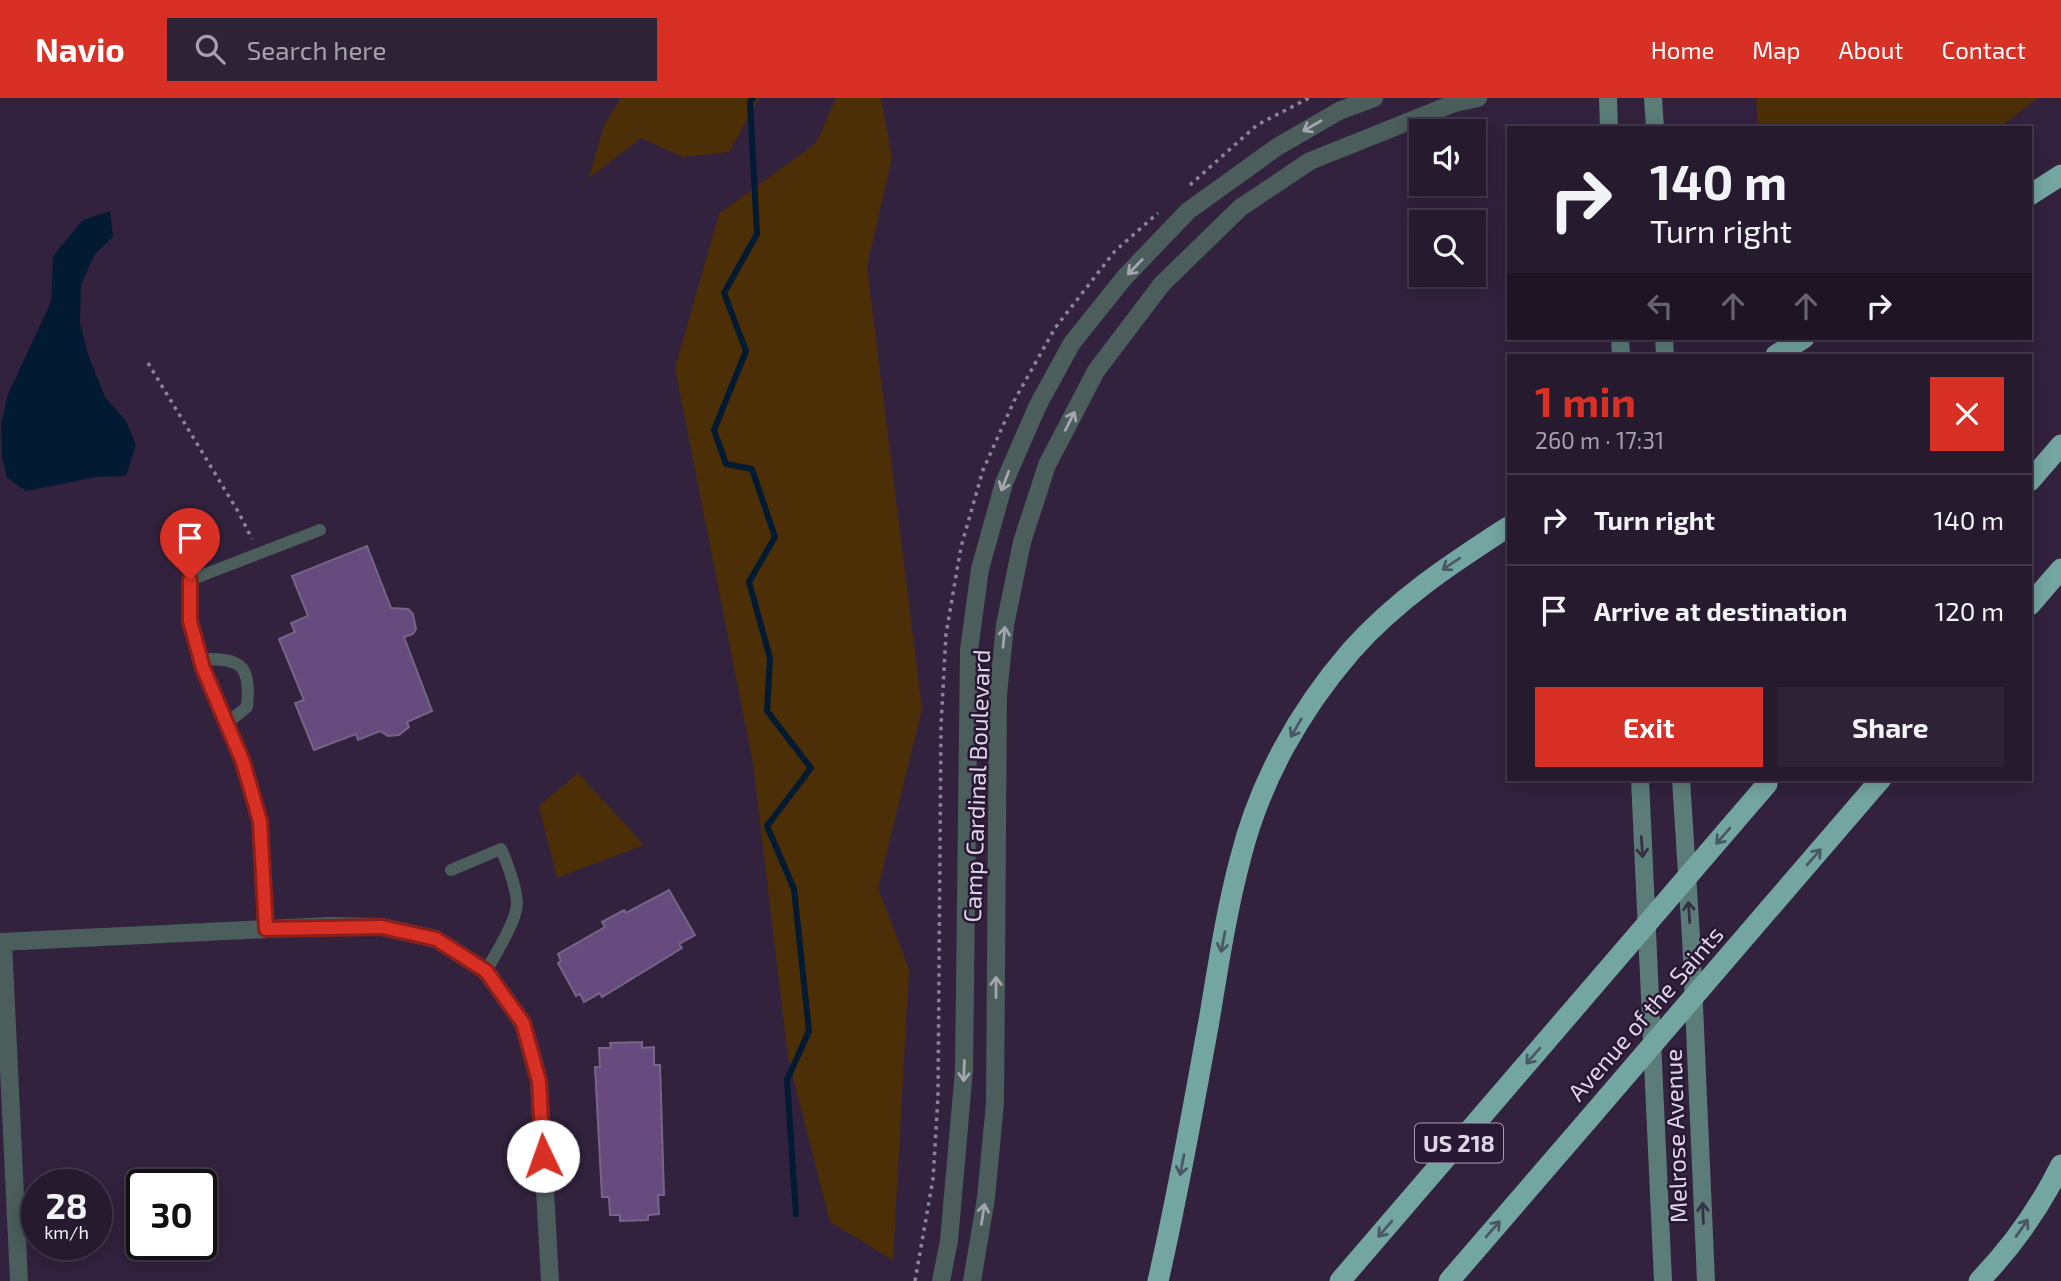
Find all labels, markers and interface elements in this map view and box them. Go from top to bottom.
search box [167,18,657,81]
text: Navio [35,29,125,69]
icon: search [191,30,229,68]
text: Search here [247,34,386,65]
text: Home [1651,35,1714,64]
text: Map [1752,35,1800,64]
text: About [1838,35,1904,64]
text: Contact [1942,35,2026,64]
map controls [1409,119,1486,287]
button: sound [1409,119,1486,196]
one-way arrow [1302,120,1323,133]
text: 140 m [1650,151,1787,210]
icon: right [1535,154,1626,245]
button: search [1409,210,1486,287]
text: Turn right [1650,211,1792,249]
one-way arrow [1126,258,1143,275]
icon: left [1641,287,1679,325]
icon: ahead [1714,287,1752,325]
icon: ahead [1787,287,1825,325]
icon: right [1860,287,1898,325]
text: 1 min [1535,375,1636,425]
button: close [1930,377,2004,451]
one-way arrow [1064,411,1078,432]
text: 260 m · 17:31 [1535,426,1664,454]
one-way arrow [998,469,1011,491]
icon: right [1535,501,1573,539]
text: Turn right [1594,504,1715,535]
text: 140 m [1933,504,2004,535]
pin [160,508,220,580]
icon: arrive [171,519,209,557]
one-way arrow [1442,557,1461,571]
icon: arrive [1535,592,1573,630]
text: Arrive at destination [1594,595,1847,626]
text: 120 m [1935,595,2004,626]
one-way arrow [998,626,1011,649]
street label: Camp Cardinal Boulevard [957,649,995,923]
button: Exit [1535,687,1763,767]
button: Share [1777,687,2004,767]
one-way arrow [1289,717,1303,737]
one-way arrow [1715,827,1731,845]
one-way arrow [1636,835,1649,858]
one-way arrow [1806,848,1822,866]
one-way arrow [1683,901,1696,924]
street label: Avenue of the Saints [1561,920,1729,1106]
one-way arrow [1216,930,1229,952]
one-way arrow [989,975,1003,998]
one-way arrow [1525,1047,1541,1065]
street label: Melrose Avenue [1657,1048,1693,1224]
one-way arrow [957,1059,970,1082]
position arrow [506,1119,580,1193]
road number: US 218 [1415,1124,1503,1162]
one-way arrow [1175,1153,1189,1176]
speed limit sign: 30 [126,1169,217,1260]
text: 28 [45,1184,88,1226]
one-way arrow [1697,1202,1710,1225]
one-way arrow [977,1203,990,1226]
one-way arrow [1377,1219,1393,1237]
one-way arrow [2015,1219,2029,1238]
text: km/h [44,1221,89,1243]
one-way arrow [1485,1221,1501,1239]

